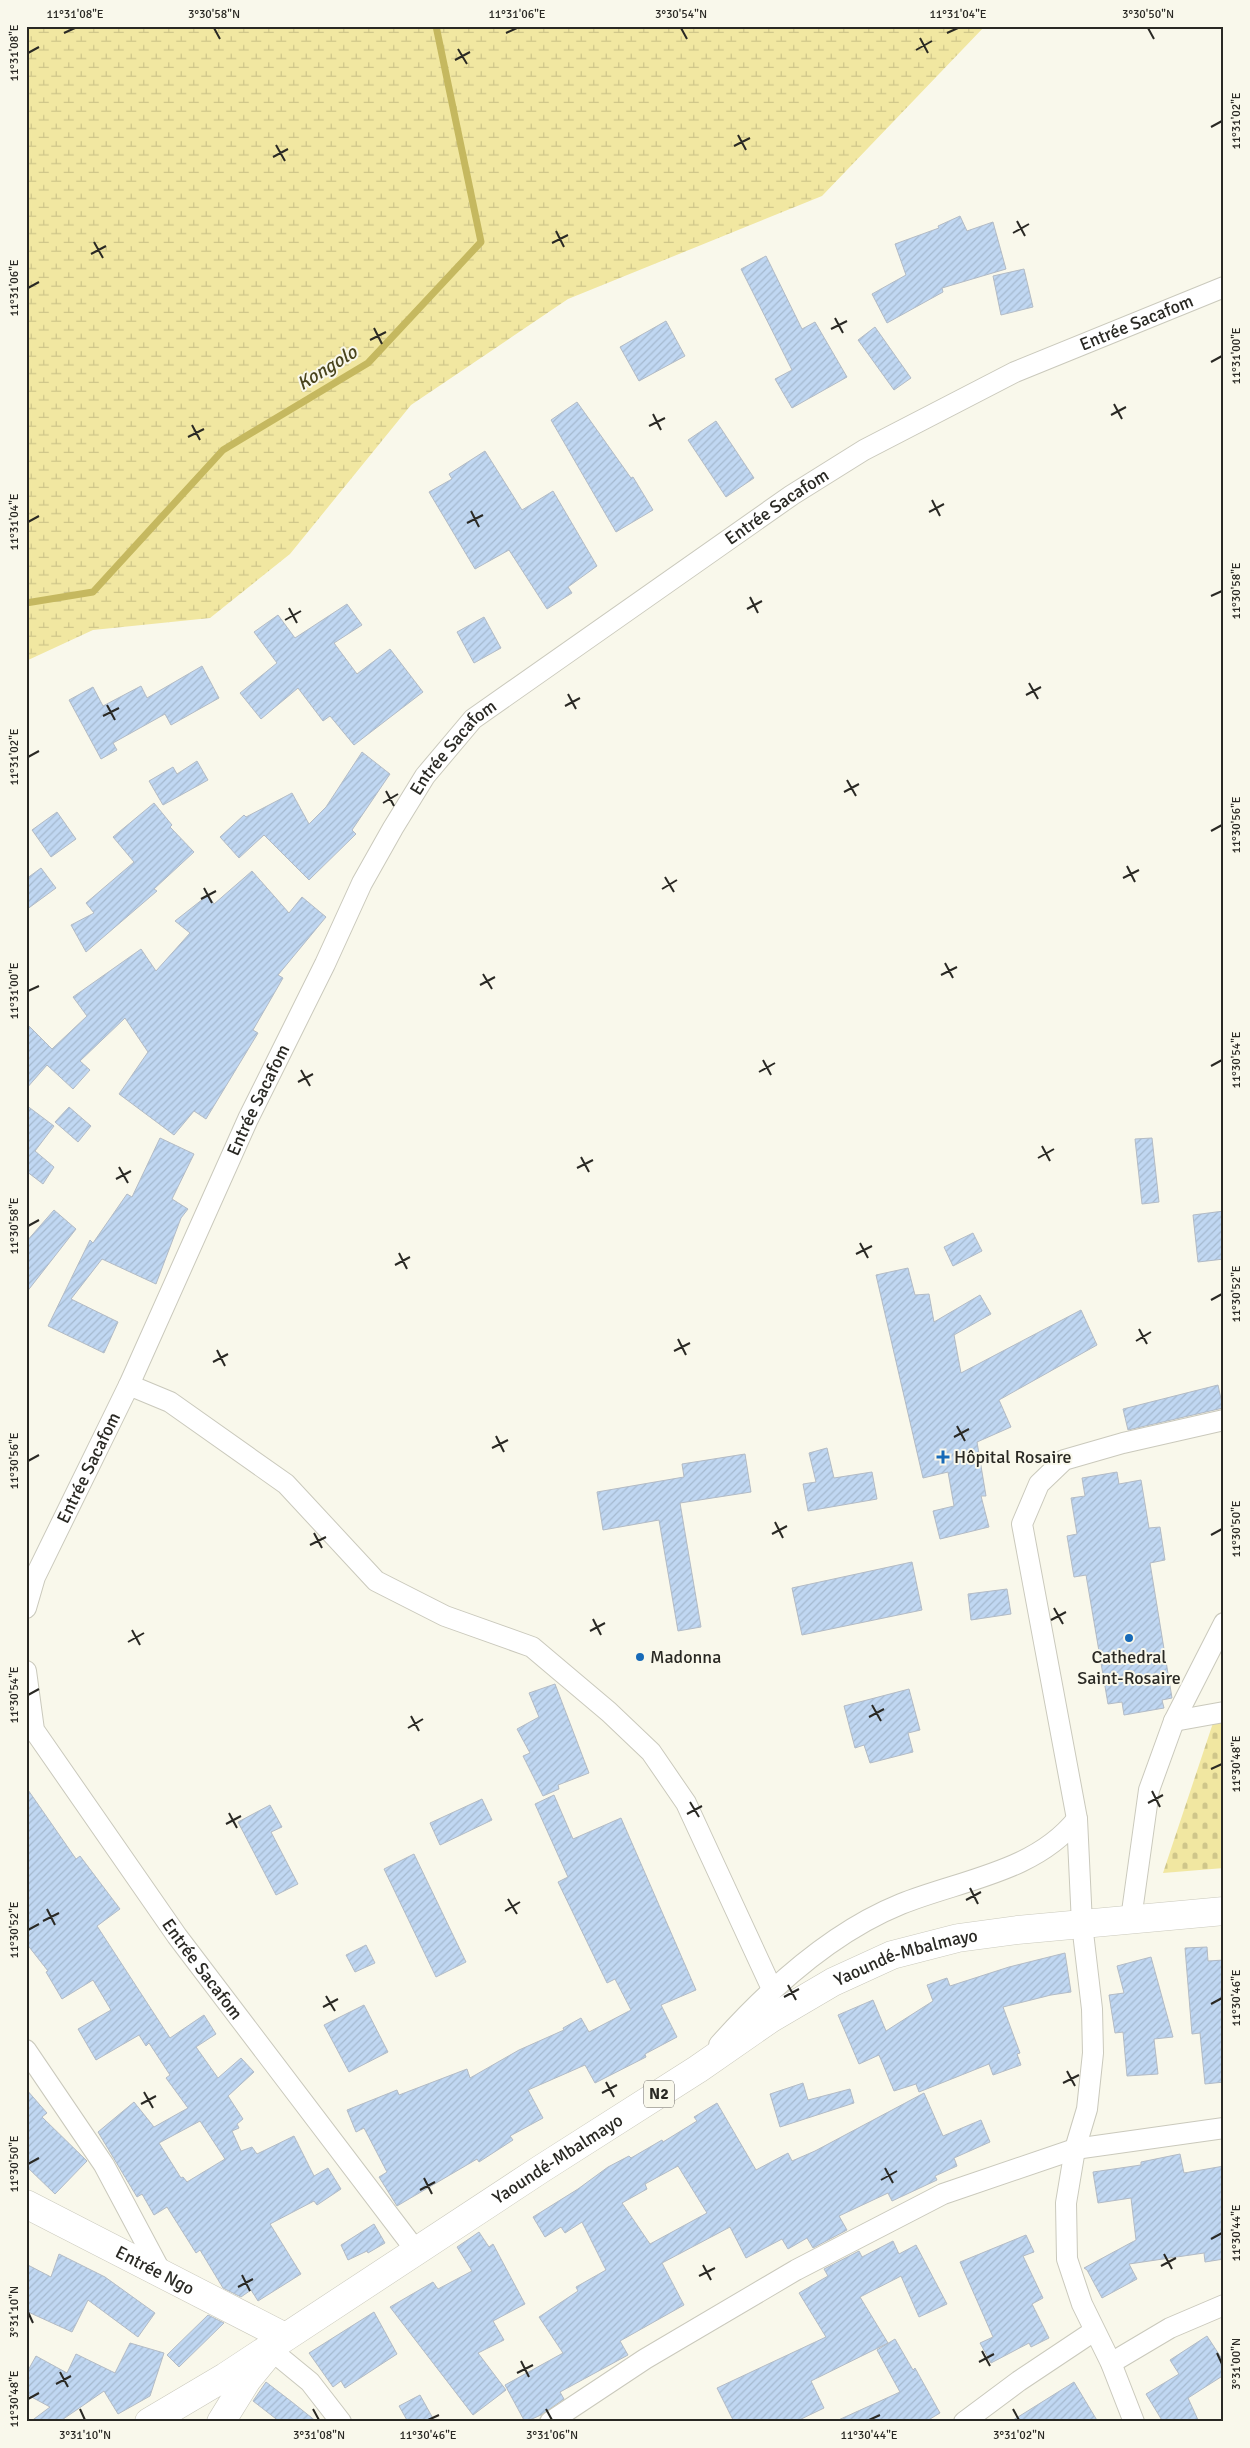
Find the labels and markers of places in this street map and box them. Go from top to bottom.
place label: Hôpital Rosaire [954,1446,1072,1468]
marker: Hôpital Rosaire [936,1450,950,1464]
marker: Cathedral Saint-Rosaire [1123,1632,1135,1644]
place label: Madonna [650,1646,721,1668]
place label: Cathedral Saint-Rosaire [1077,1646,1181,1689]
marker: Madonna [634,1651,646,1663]

